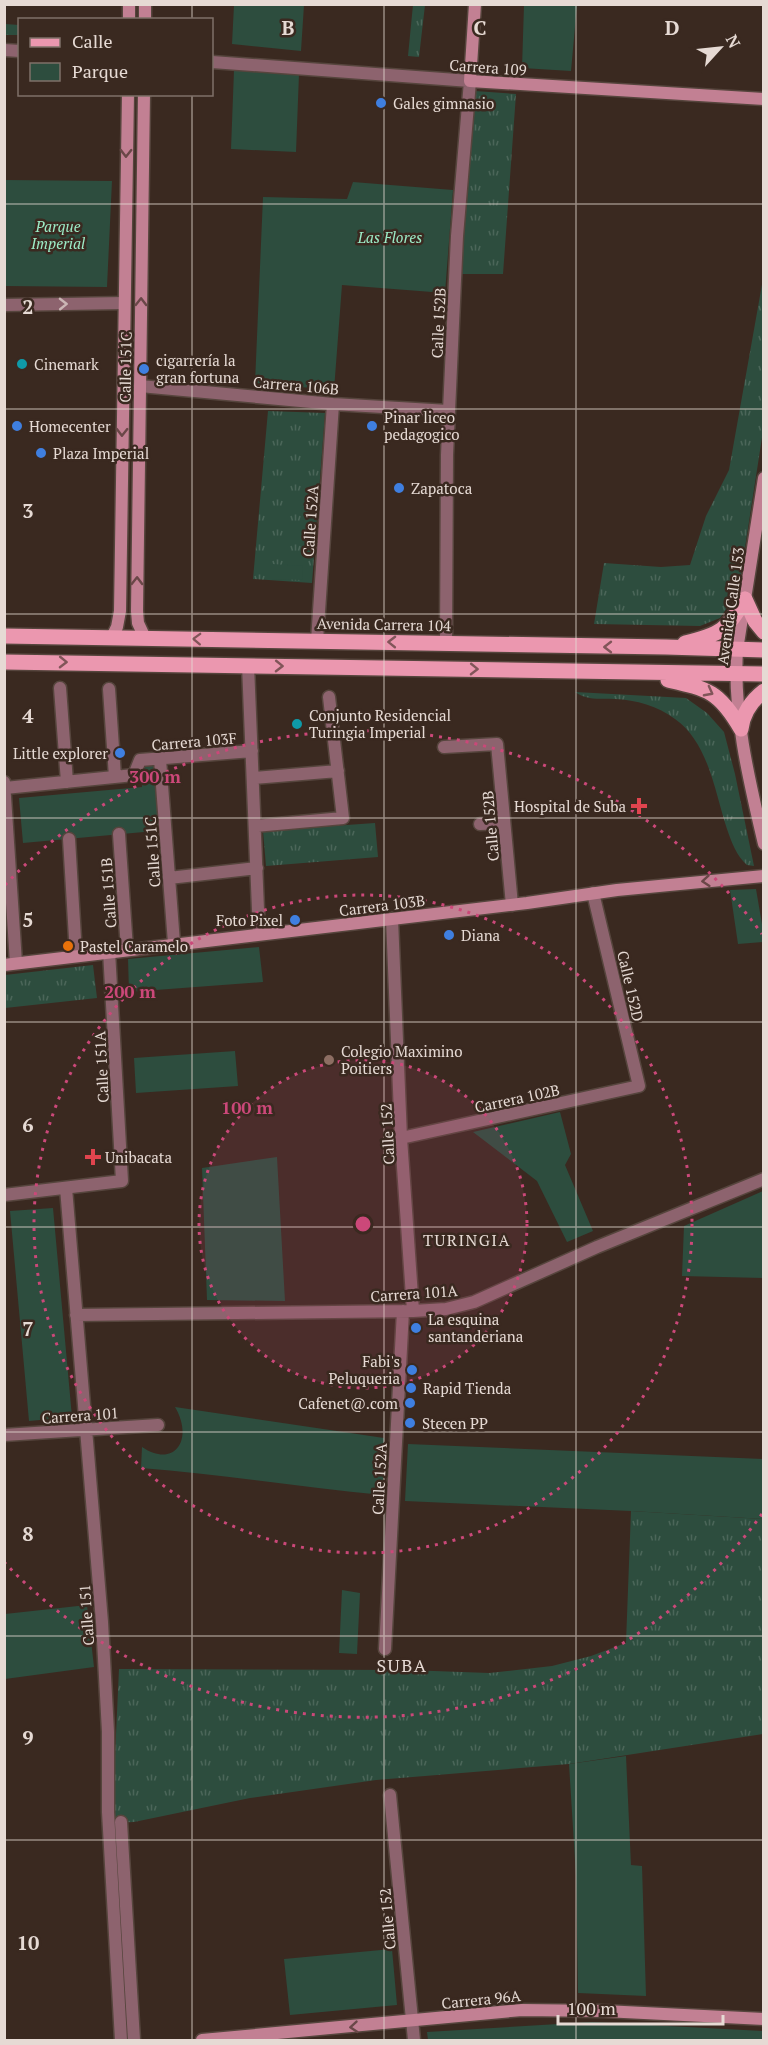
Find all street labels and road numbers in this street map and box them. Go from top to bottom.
street label: Carrera 109 [449,54,527,80]
street label: Calle 152B [426,287,450,359]
street label: Calle 151C [114,331,136,403]
street label: Carrera 106B [252,371,340,399]
street label: Calle 152A [298,484,323,557]
street label: Avenida Calle 153 [712,546,748,666]
street label: Avenida Carrera 104 [317,613,451,635]
street label: Carrera 103F [151,727,237,755]
street label: Calle 152B [477,790,503,862]
street label: Calle 151C [140,816,164,888]
street label: Calle 151B [96,857,120,929]
street label: Carrera 103B [338,890,426,920]
street label: Calle 152D [613,949,649,1023]
street label: Calle 151A [89,1030,113,1103]
street label: Carrera 102B [473,1079,561,1117]
street label: Calle 152 [375,1103,399,1165]
street label: Carrera 101A [370,1280,459,1306]
street label: Carrera 101 [41,1402,119,1428]
street label: Calle 152A [367,1442,391,1515]
street label: Calle 151 [74,1584,98,1646]
street label: Calle 152 [374,1888,400,1950]
street label: Carrera 96A [440,1985,522,2013]

